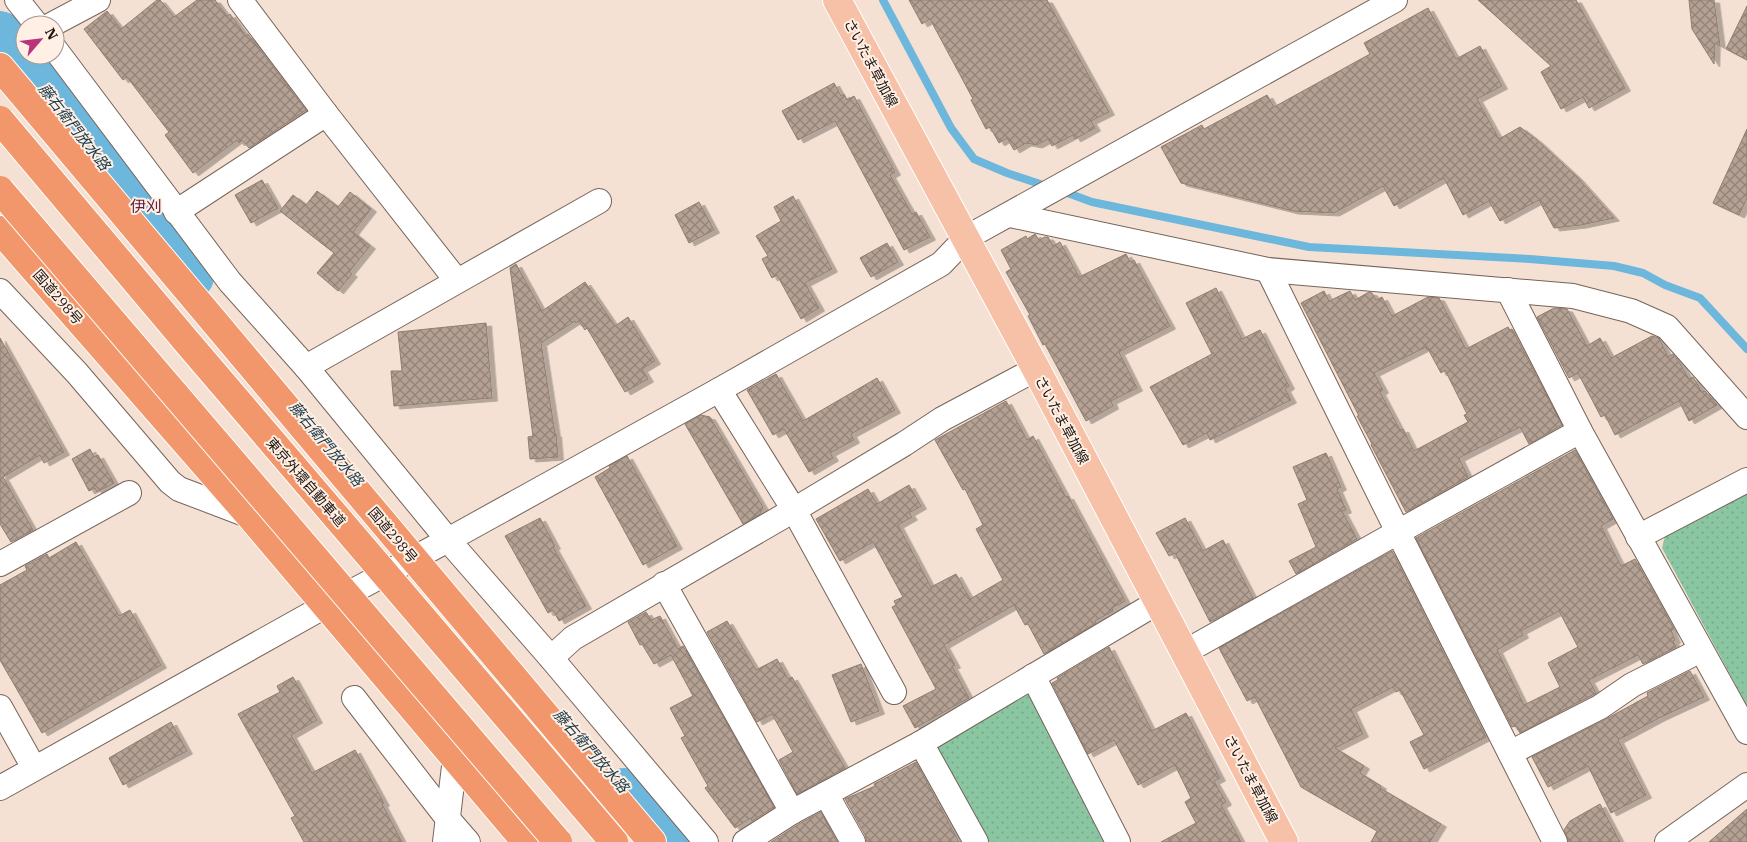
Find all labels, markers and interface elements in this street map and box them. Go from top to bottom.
north arrow [15,15,65,65]
street label: さいたま草加線 [840,16,902,110]
text: N [41,25,62,43]
water label: 藤右衛門放水路 [35,79,115,175]
district label: 伊刈 [130,196,162,216]
street label: 国道298号 [29,266,87,328]
street label: さいたま草加線 [1031,373,1093,467]
water label: 藤右衛門放水路 [285,397,369,492]
street label: 東京外環自動車道 [262,434,350,530]
street label: 国道298号 [365,503,421,567]
water label: 藤右衛門放水路 [550,705,634,798]
street label: さいたま草加線 [1220,732,1282,826]

